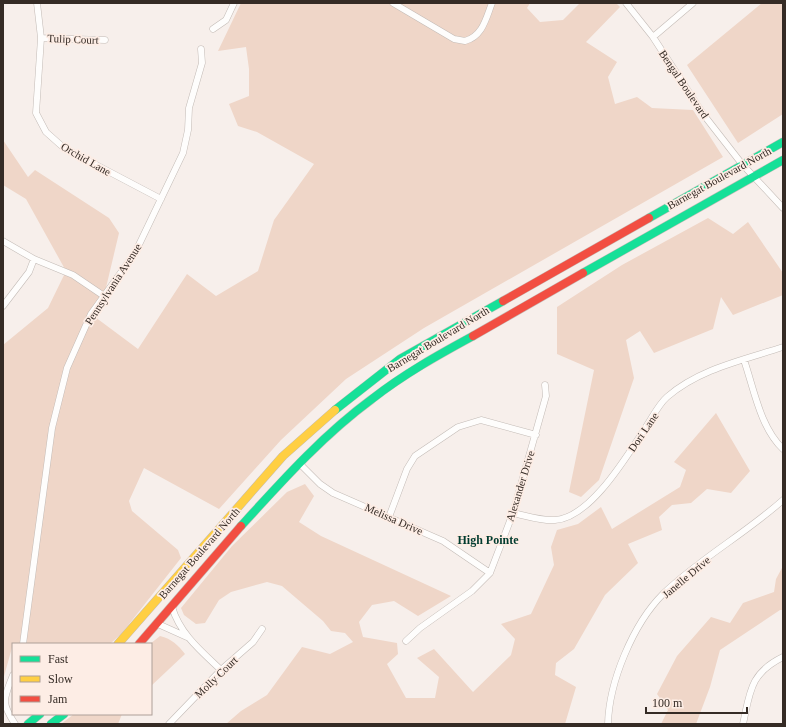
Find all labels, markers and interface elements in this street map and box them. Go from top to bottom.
street label: Tulip Court [47,32,99,46]
street label: Bengal Boulevard [657,48,712,121]
street label: Orchid Lane [59,140,113,178]
street label: Barnegat Boulevard North [665,144,773,212]
street label: Pennsylvania Avenue [82,241,144,327]
street label: Barnegat Boulevard North [385,304,492,374]
street label: Dori Lane [625,410,661,454]
street label: Alexander Drive [504,449,537,523]
street label: Melissa Drive [363,501,425,537]
street label: Barnegat Boulevard North [156,505,242,601]
district label: High Pointe [457,533,519,547]
street label: Janelle Drive [660,554,712,600]
legend [12,643,152,715]
text: Fast [48,652,69,666]
street label: Molly Court [192,654,240,700]
text: Slow [48,672,73,686]
scale bar [646,689,747,715]
text: Jam [48,692,68,706]
text: 100 m [652,696,683,710]

